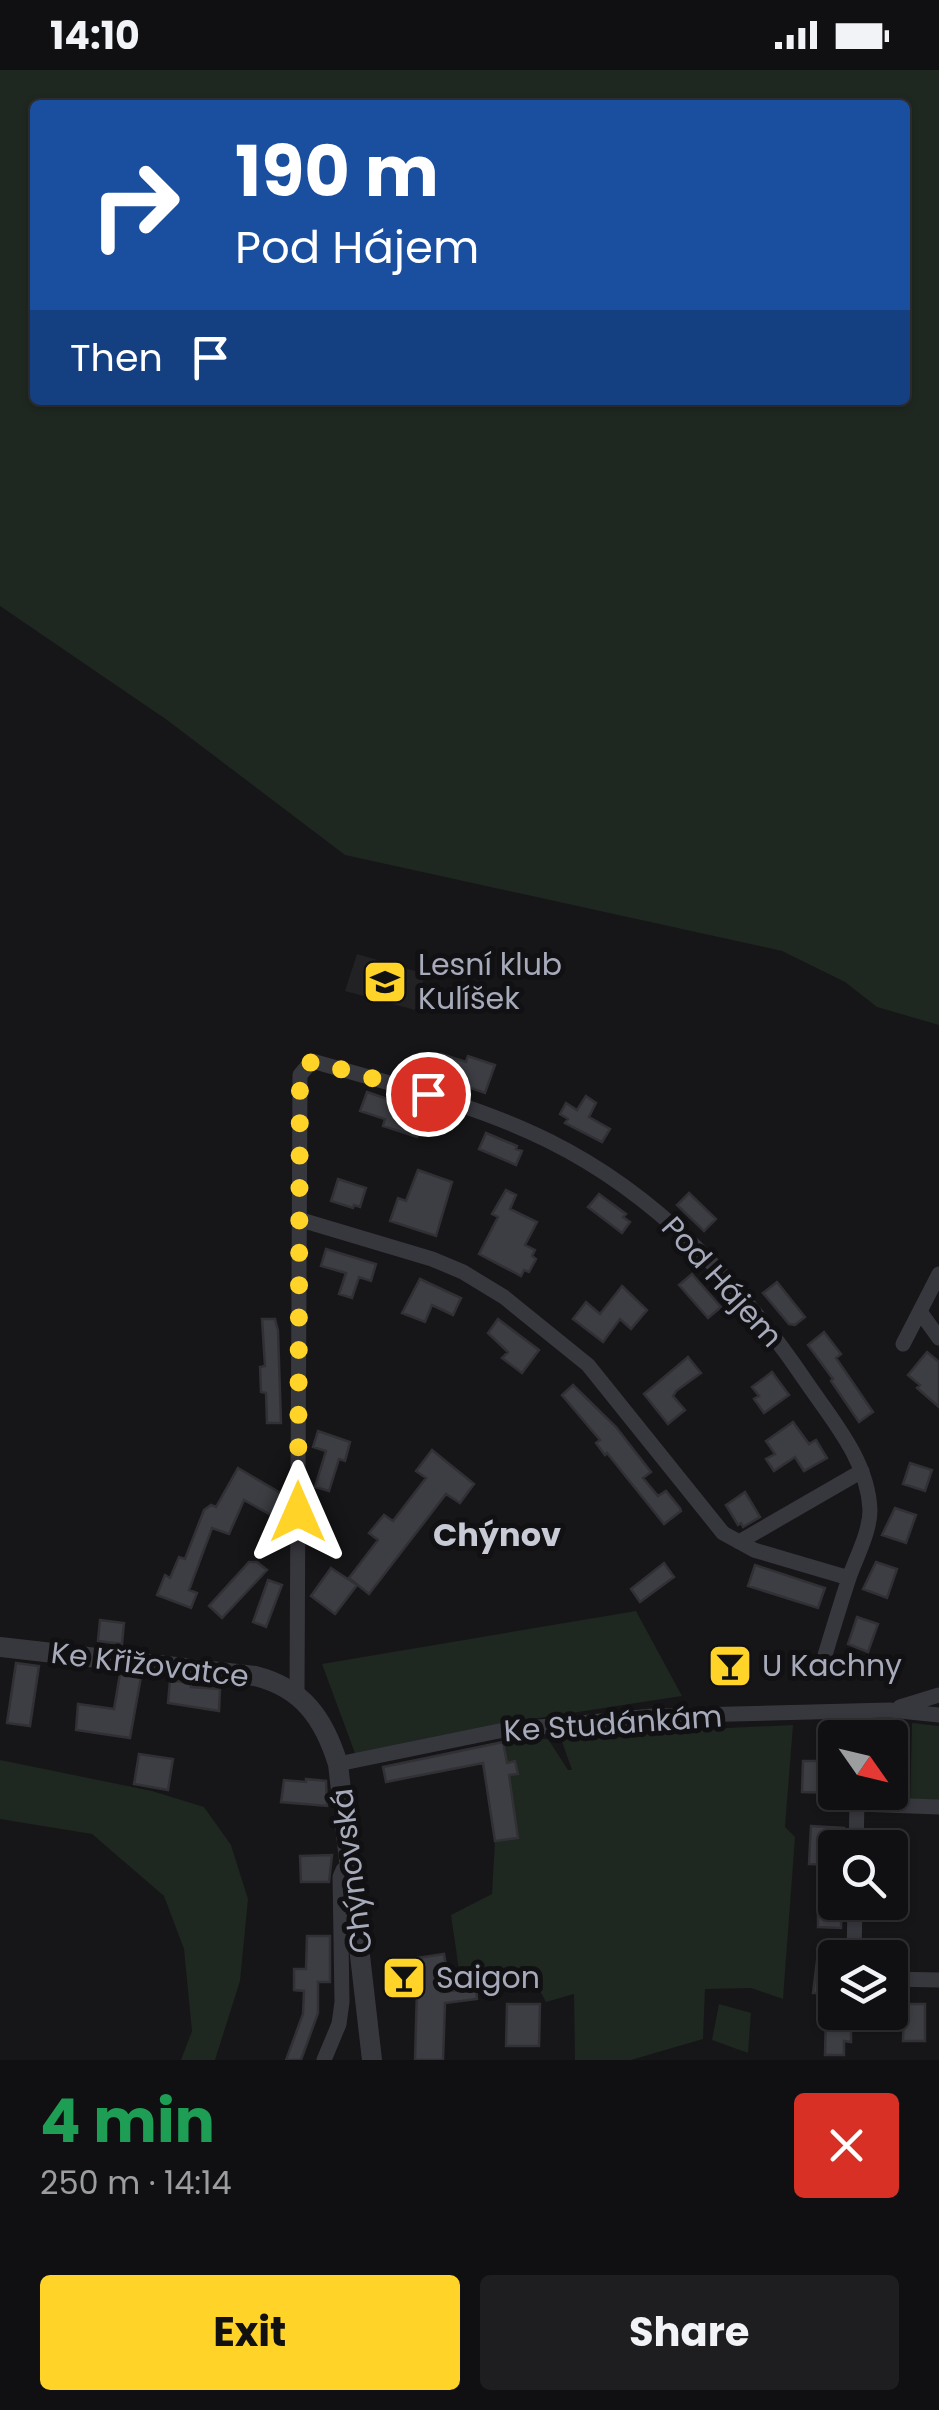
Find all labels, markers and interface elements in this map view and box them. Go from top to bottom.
text: 14:10 [50,9,140,62]
text: 190 m [235,122,439,221]
icon: right [70,140,200,270]
text: Pod Hájem [235,216,479,279]
icon: arrive [183,330,238,385]
text: Then [70,331,163,384]
place label: Lesní klub Kulíšek [418,943,562,1020]
school or university icon: Lesní klub Kulíšek [362,959,408,1005]
pin [386,1052,471,1137]
icon: arrive [401,1067,456,1122]
street label: Pod Hájem [652,1207,793,1357]
position arrow [246,1460,350,1564]
district label: Chýnov [433,1512,561,1557]
street label: Ke Křižovatce [49,1631,251,1698]
bar icon: U Kachny [707,1643,753,1689]
place label: U Kachny [762,1644,902,1687]
street label: Ke Studánkám [502,1694,724,1753]
north arrow [818,1720,908,1810]
map controls [818,1720,908,2030]
street label: Chýnovská [320,1786,383,1956]
button: search [818,1830,908,1920]
button: layers [818,1940,908,2030]
bar icon: Saigon [381,1955,427,2001]
place label: Saigon [436,1956,540,1999]
text: 4 min [40,2079,215,2163]
button: close [794,2093,899,2198]
text: 250 m · 14:14 [40,2160,232,2205]
button: Exit [40,2275,460,2390]
button: Share [480,2275,899,2390]

